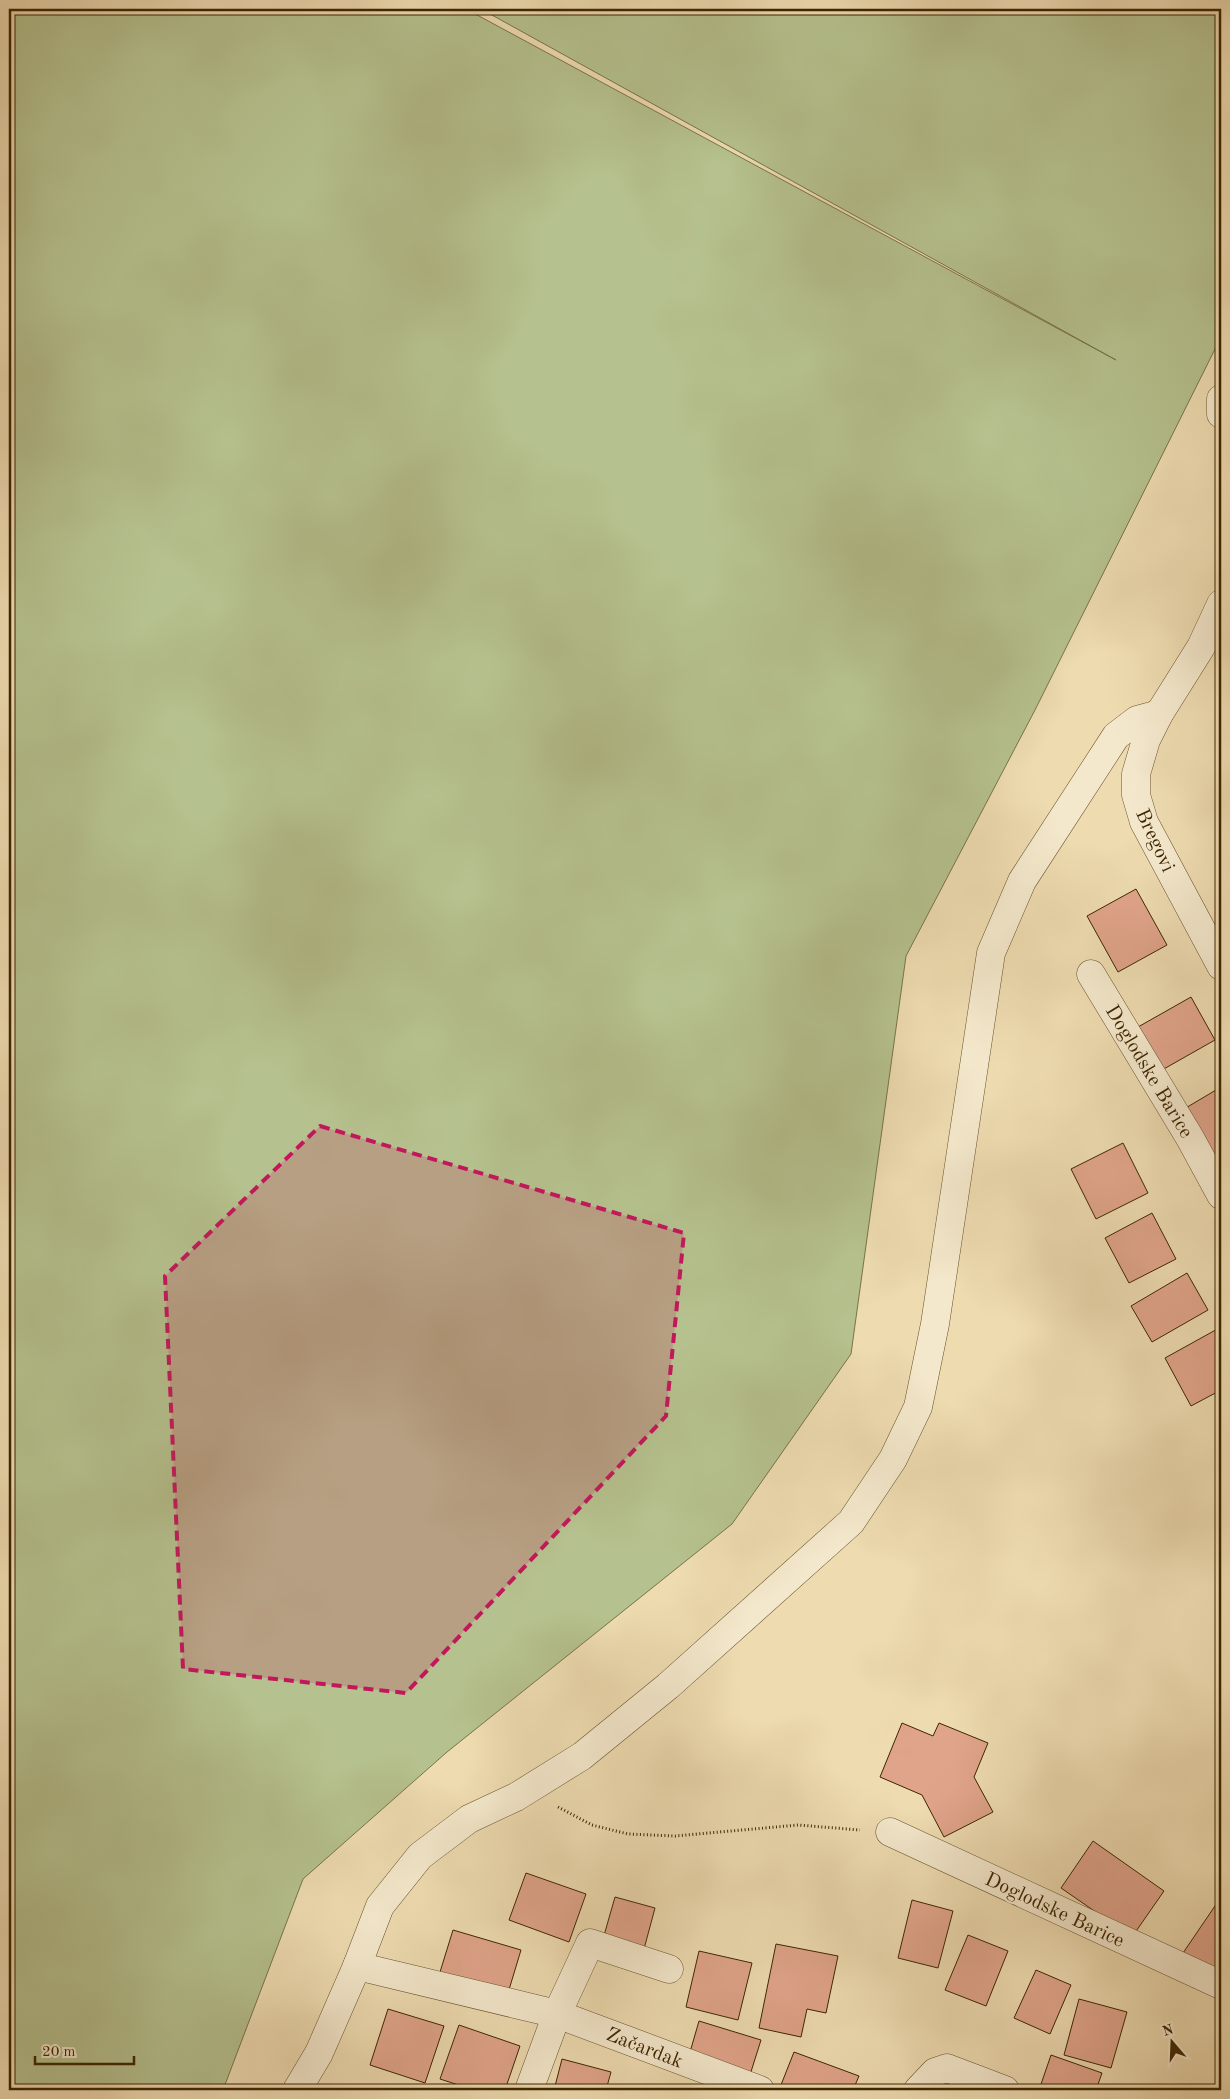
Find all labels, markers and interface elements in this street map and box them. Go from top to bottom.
street label: Bregovi [1131,806,1177,875]
street label: Doglodske Barice [1101,1002,1196,1142]
street label: Doglodske Barice [981,1870,1127,1952]
north arrow [1148,2016,1198,2066]
text: N [1161,2022,1176,2039]
street label: Začardak [603,2025,685,2073]
scale bar [35,2034,134,2066]
text: 20 m [42,2045,76,2060]

